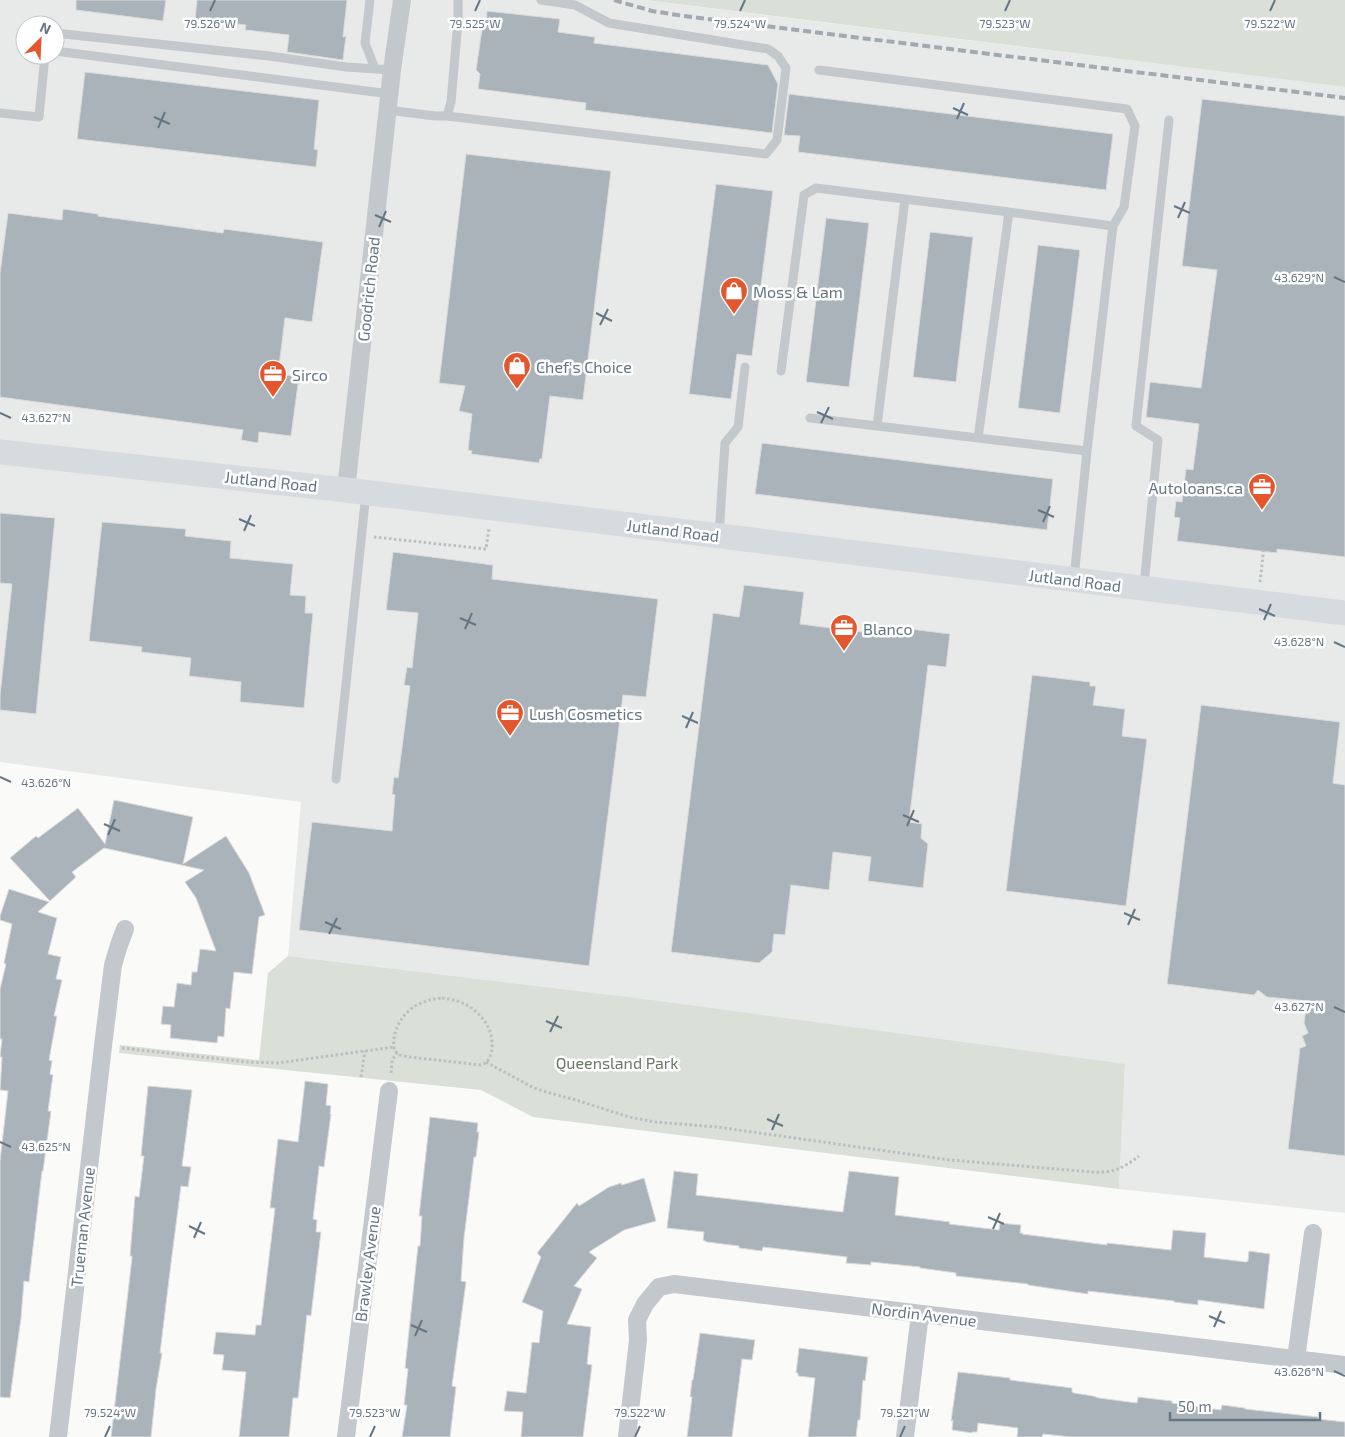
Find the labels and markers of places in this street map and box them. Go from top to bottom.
shop icon: Moss & Lam [719,276,749,315]
place label: Moss & Lam [753,282,843,301]
shop icon: Chef's Choice [502,351,532,390]
place label: Chef's Choice [536,357,632,376]
office icon: Sirco [258,359,288,398]
place label: Sirco [292,365,328,384]
office icon: Autoloans.ca [1247,472,1277,511]
place label: Autoloans.ca [1148,478,1243,497]
office icon: Blanco [829,613,859,652]
place label: Blanco [863,619,913,638]
office icon: Lush Cosmetics [495,698,525,737]
place label: Lush Cosmetics [529,704,642,723]

